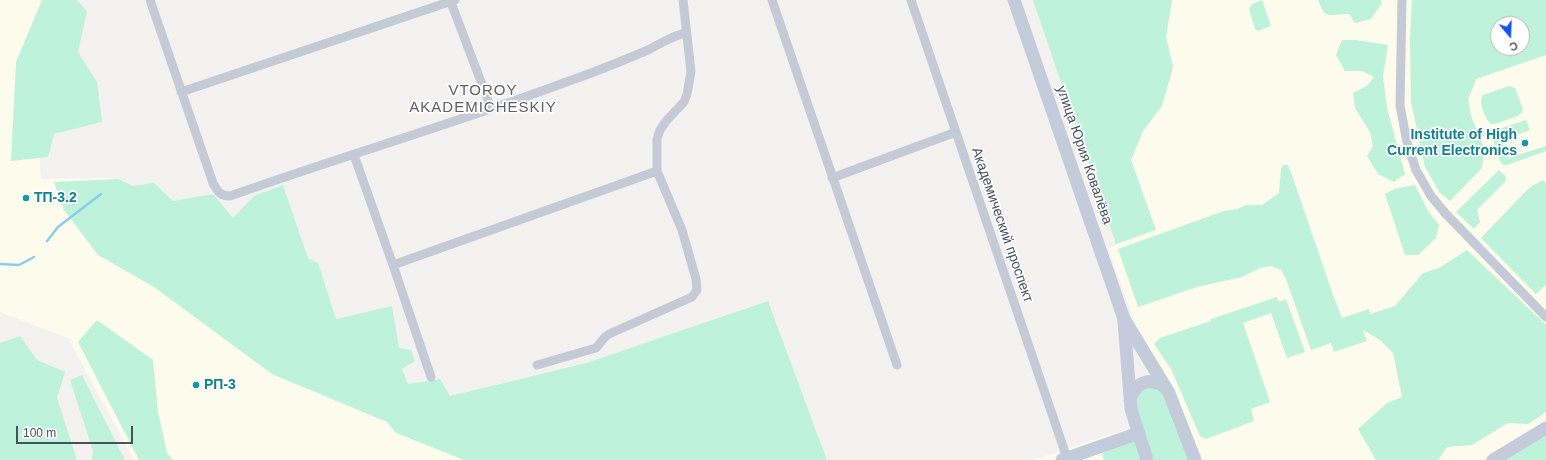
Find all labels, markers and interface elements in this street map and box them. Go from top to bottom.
north arrow [1490,16,1530,56]
text: С [1508,39,1519,53]
district label: VTOROY AKADEMICHESKIY [409,82,557,117]
street label: улица Юрия Ковалёва [1052,83,1116,227]
place label: Institute of High Current Electronics [1387,127,1517,160]
marker: Institute of High Current Electronics [1520,138,1530,148]
street label: Академический проспект [968,145,1036,305]
place label: ТП-3.2 [34,190,77,206]
marker: ТП-3.2 [21,193,31,203]
place label: РП-3 [204,377,236,393]
marker: РП-3 [191,380,201,390]
scale bar [18,418,135,444]
text: 100 m [23,426,56,440]

